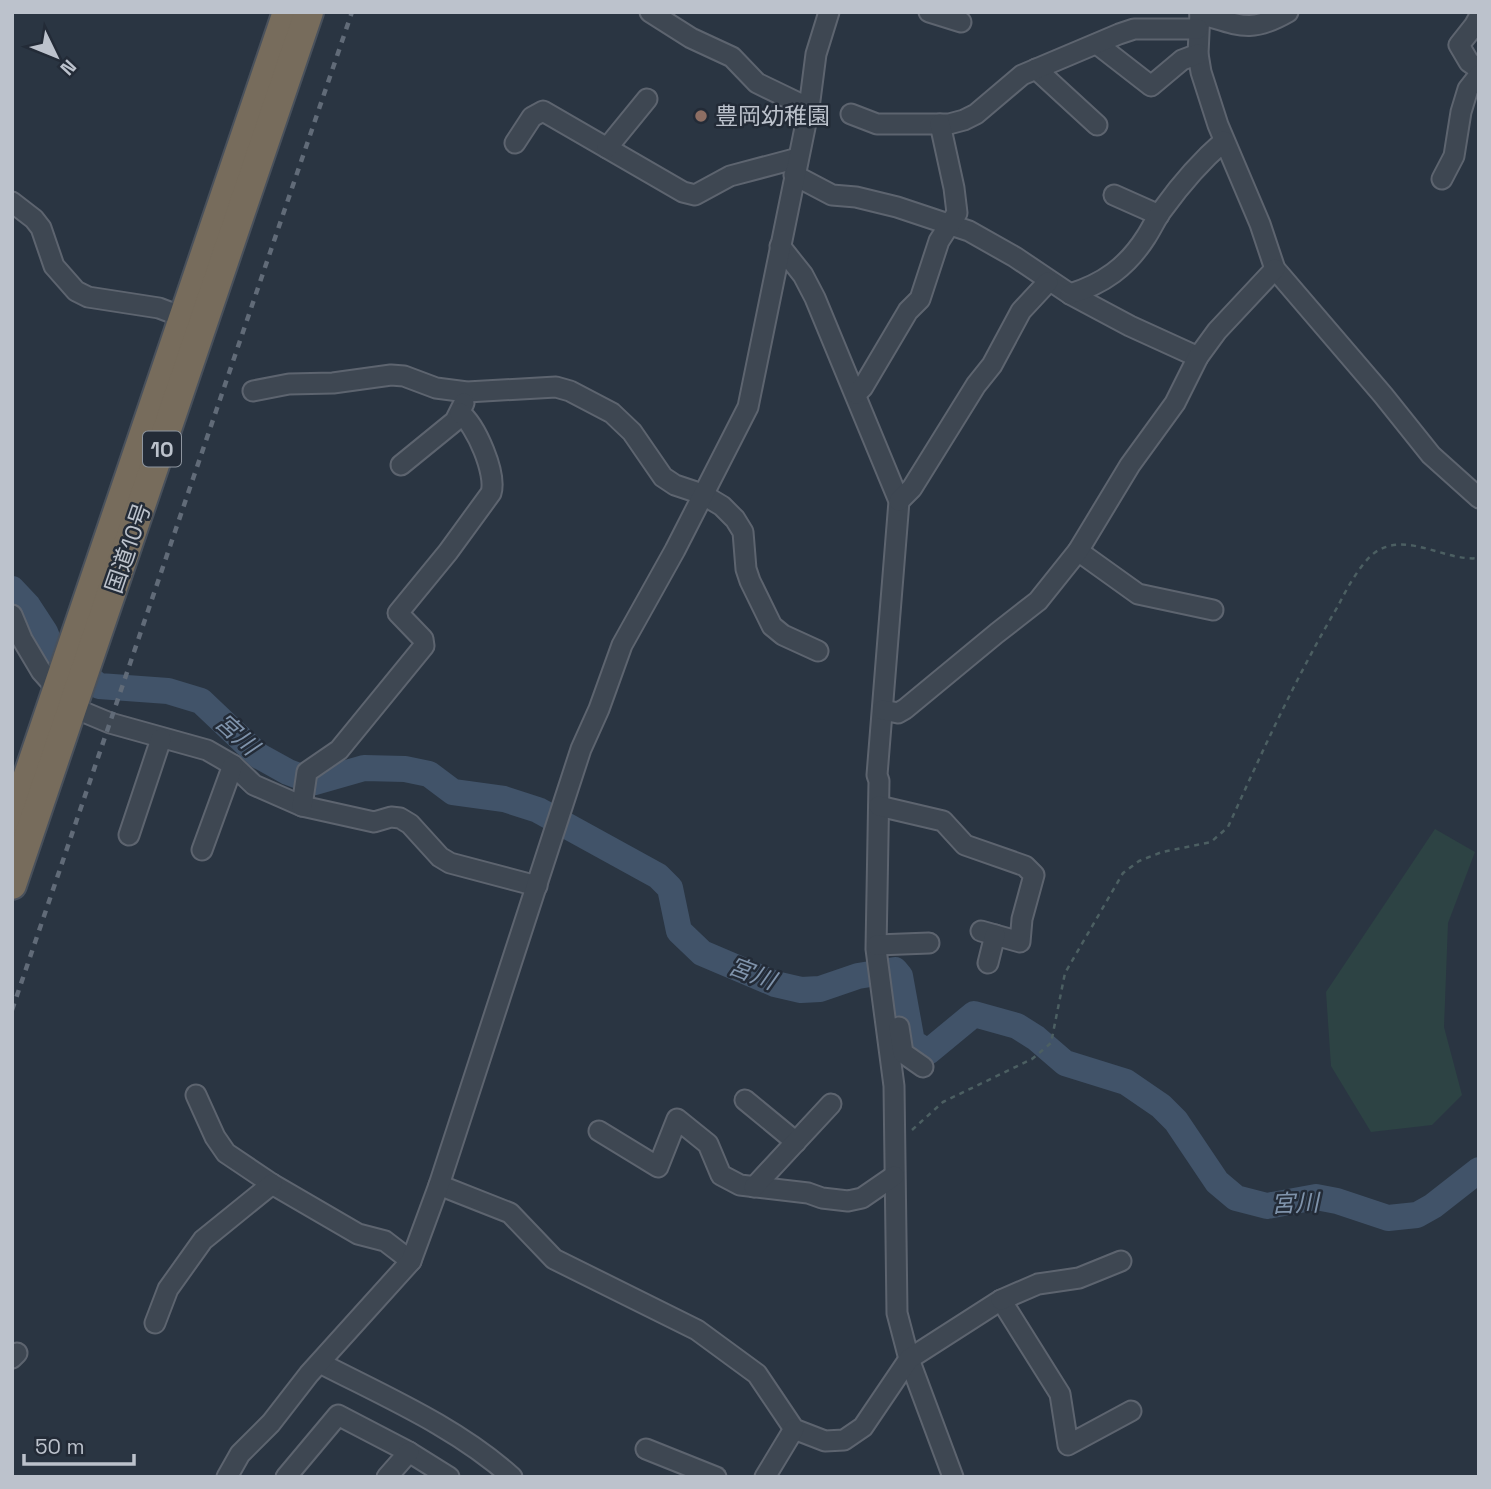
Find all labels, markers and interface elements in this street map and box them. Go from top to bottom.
north arrow [21,21,91,91]
text: N [55,54,82,80]
place label: 豊岡幼稚園 [715,101,830,131]
marker: 豊岡幼稚園 [693,108,709,124]
road number: 10 [143,432,181,466]
street label: 国道10号 [99,499,157,597]
water label: 宮川 [209,706,267,764]
water label: 宮川 [724,950,783,997]
water label: 宮川 [1270,1187,1323,1219]
scale bar [24,1422,135,1466]
text: 50 m [35,1433,85,1460]

